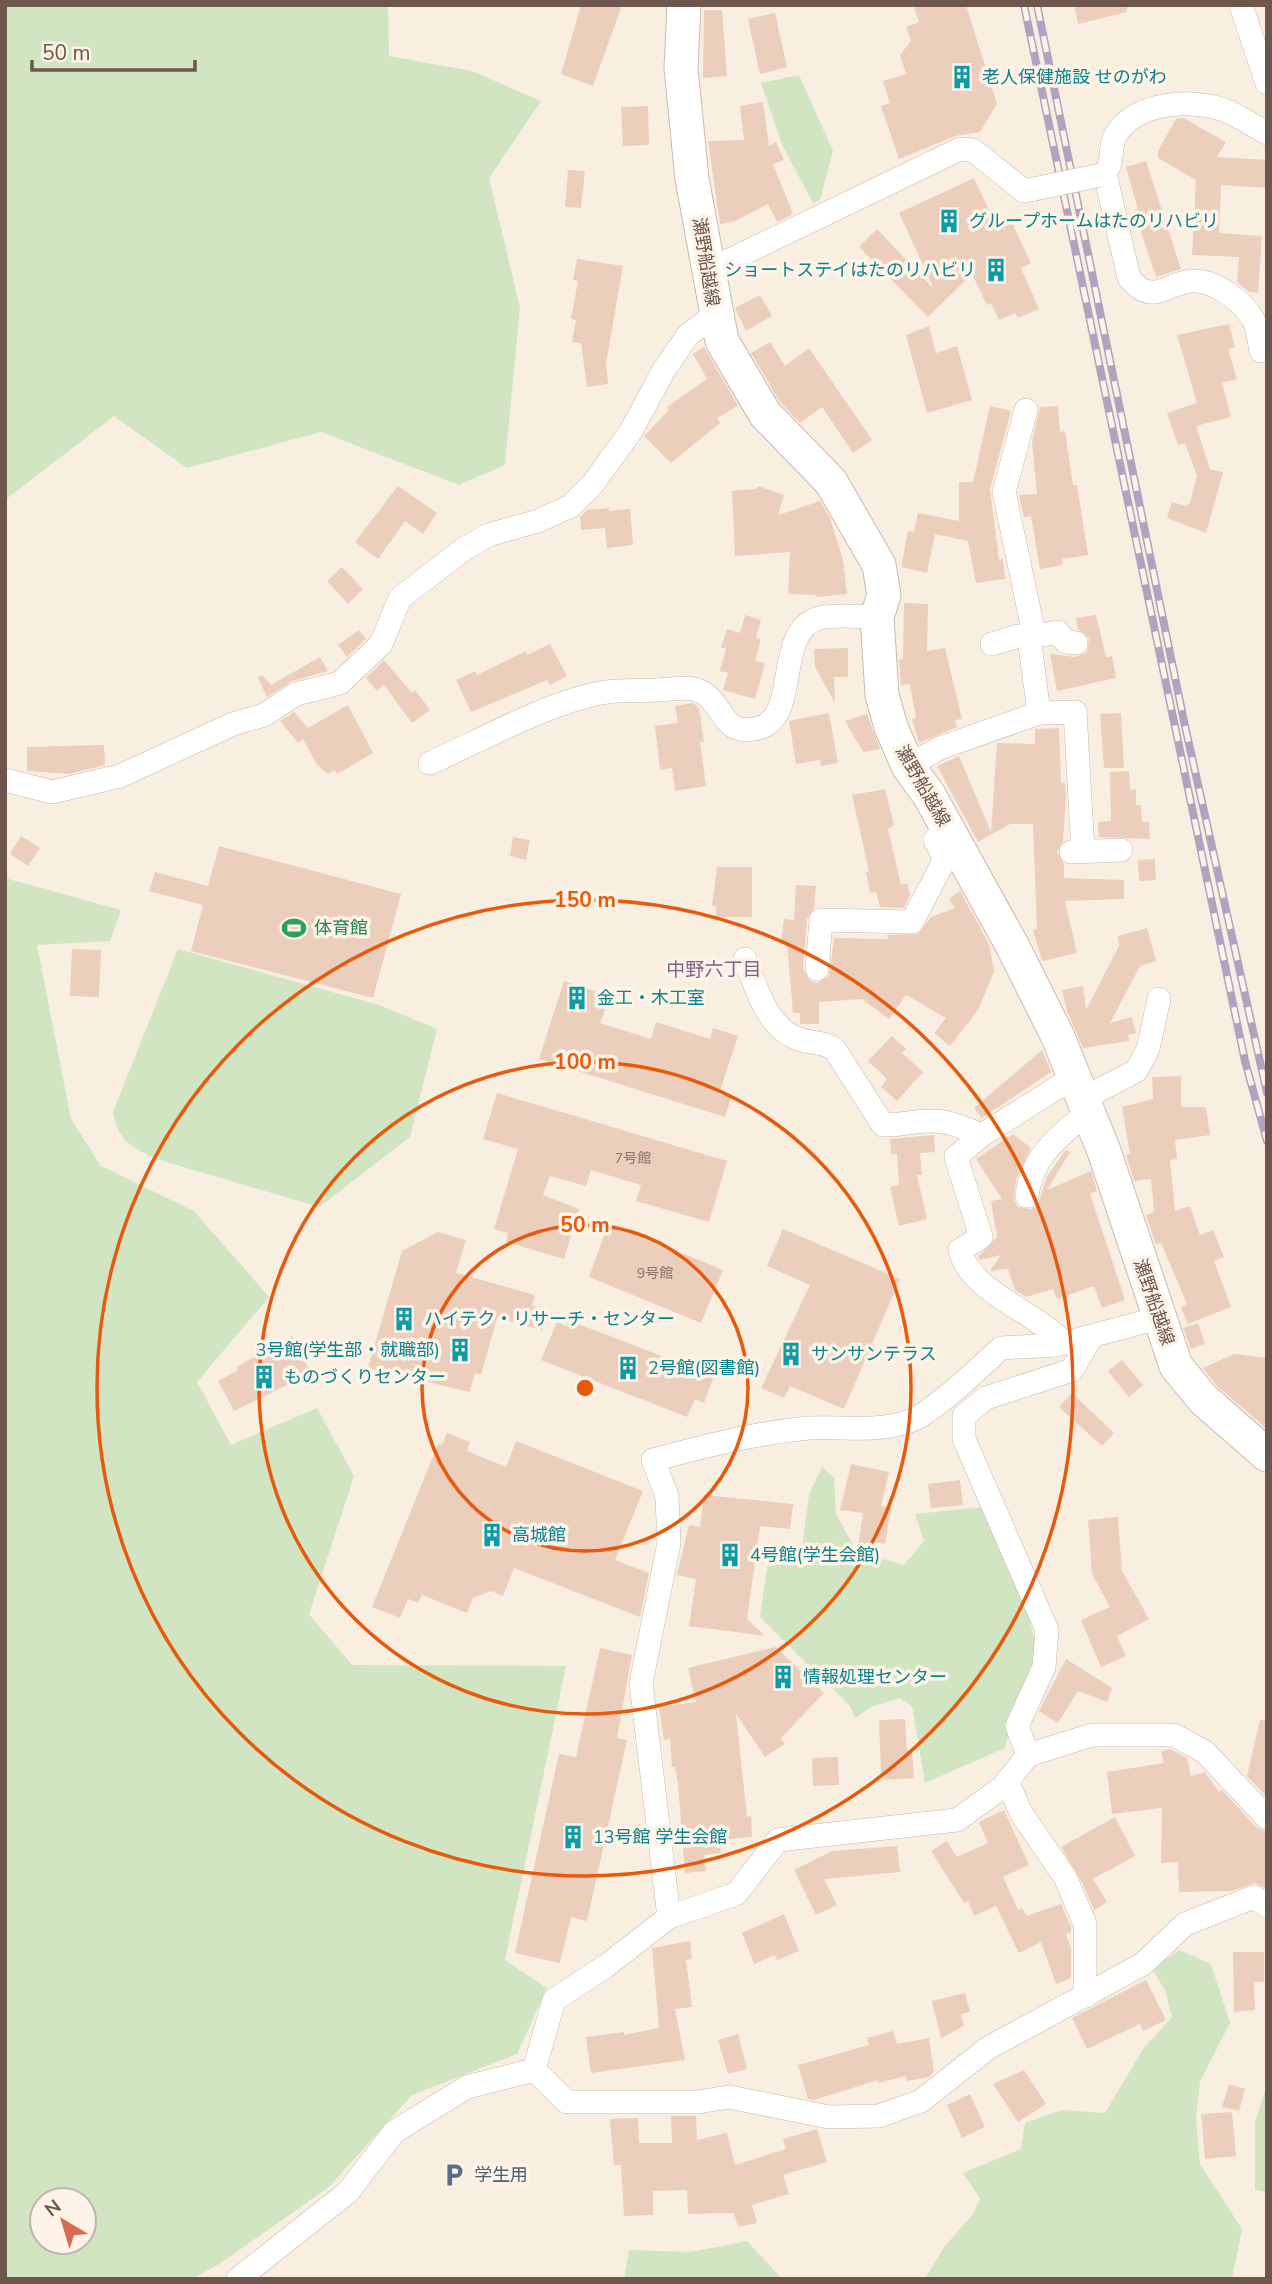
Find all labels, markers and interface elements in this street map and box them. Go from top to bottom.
scale bar [32,28,194,72]
text: 50 m [42,39,91,67]
building icon: 老人保健施設 せのがわ [948,63,976,91]
place label: 老人保健施設 せのがわ [982,65,1167,89]
building icon: グループホームはたのリハビリ [935,207,963,235]
place label: グループホームはたのリハビリ [969,209,1219,233]
street label: 瀬野船越線 [687,216,725,308]
building icon: ショートステイはたのリハビリ [982,256,1010,284]
place label: ショートステイはたのリハビリ [724,258,976,282]
street label: 瀬野船越線 [890,741,956,831]
text: 150 m [554,886,616,914]
sports icon: 体育館 [280,914,308,942]
place label: 体育館 [314,916,368,940]
district label: 中野六丁目 [666,957,762,983]
building icon: 金工・木工室 [563,984,591,1012]
place label: 金工・木工室 [597,986,705,1010]
text: 100 m [554,1048,616,1076]
house number: 7号館 [615,1149,651,1168]
text: 50 m [560,1211,610,1239]
street label: 瀬野船越線 [1128,1256,1180,1348]
house number: 9号館 [637,1264,673,1283]
building icon: ハイテク・リサーチ・センター [390,1305,418,1333]
place label: ハイテク・リサーチ・センター [424,1307,675,1331]
building icon: 3号館(学生部・就職部) [446,1336,474,1364]
place label: 3号館(学生部・就職部) [256,1338,440,1362]
building icon: サンサンテラス [777,1340,805,1368]
place label: サンサンテラス [811,1342,937,1366]
building icon: 2号館(図書館) [614,1354,642,1382]
place label: 2号館(図書館) [648,1356,760,1380]
building icon: ものづくりセンター [250,1363,278,1391]
place label: ものづくりセンター [284,1365,446,1389]
centre of rings [573,1376,597,1400]
building icon: 高城館 [478,1521,506,1549]
place label: 高城館 [512,1523,566,1547]
building icon: 4号館(学生会館) [716,1541,744,1569]
place label: 4号館(学生会館) [750,1543,880,1567]
building icon: 情報処理センター [769,1663,797,1691]
place label: 情報処理センター [803,1665,947,1689]
building icon: 13号館 学生会館 [559,1823,587,1851]
place label: 13号館 学生会館 [593,1825,727,1849]
parking icon: 学生用 [440,2161,468,2189]
place label: 学生用 [474,2163,528,2187]
north arrow [28,2186,98,2256]
text: N [40,2194,67,2223]

